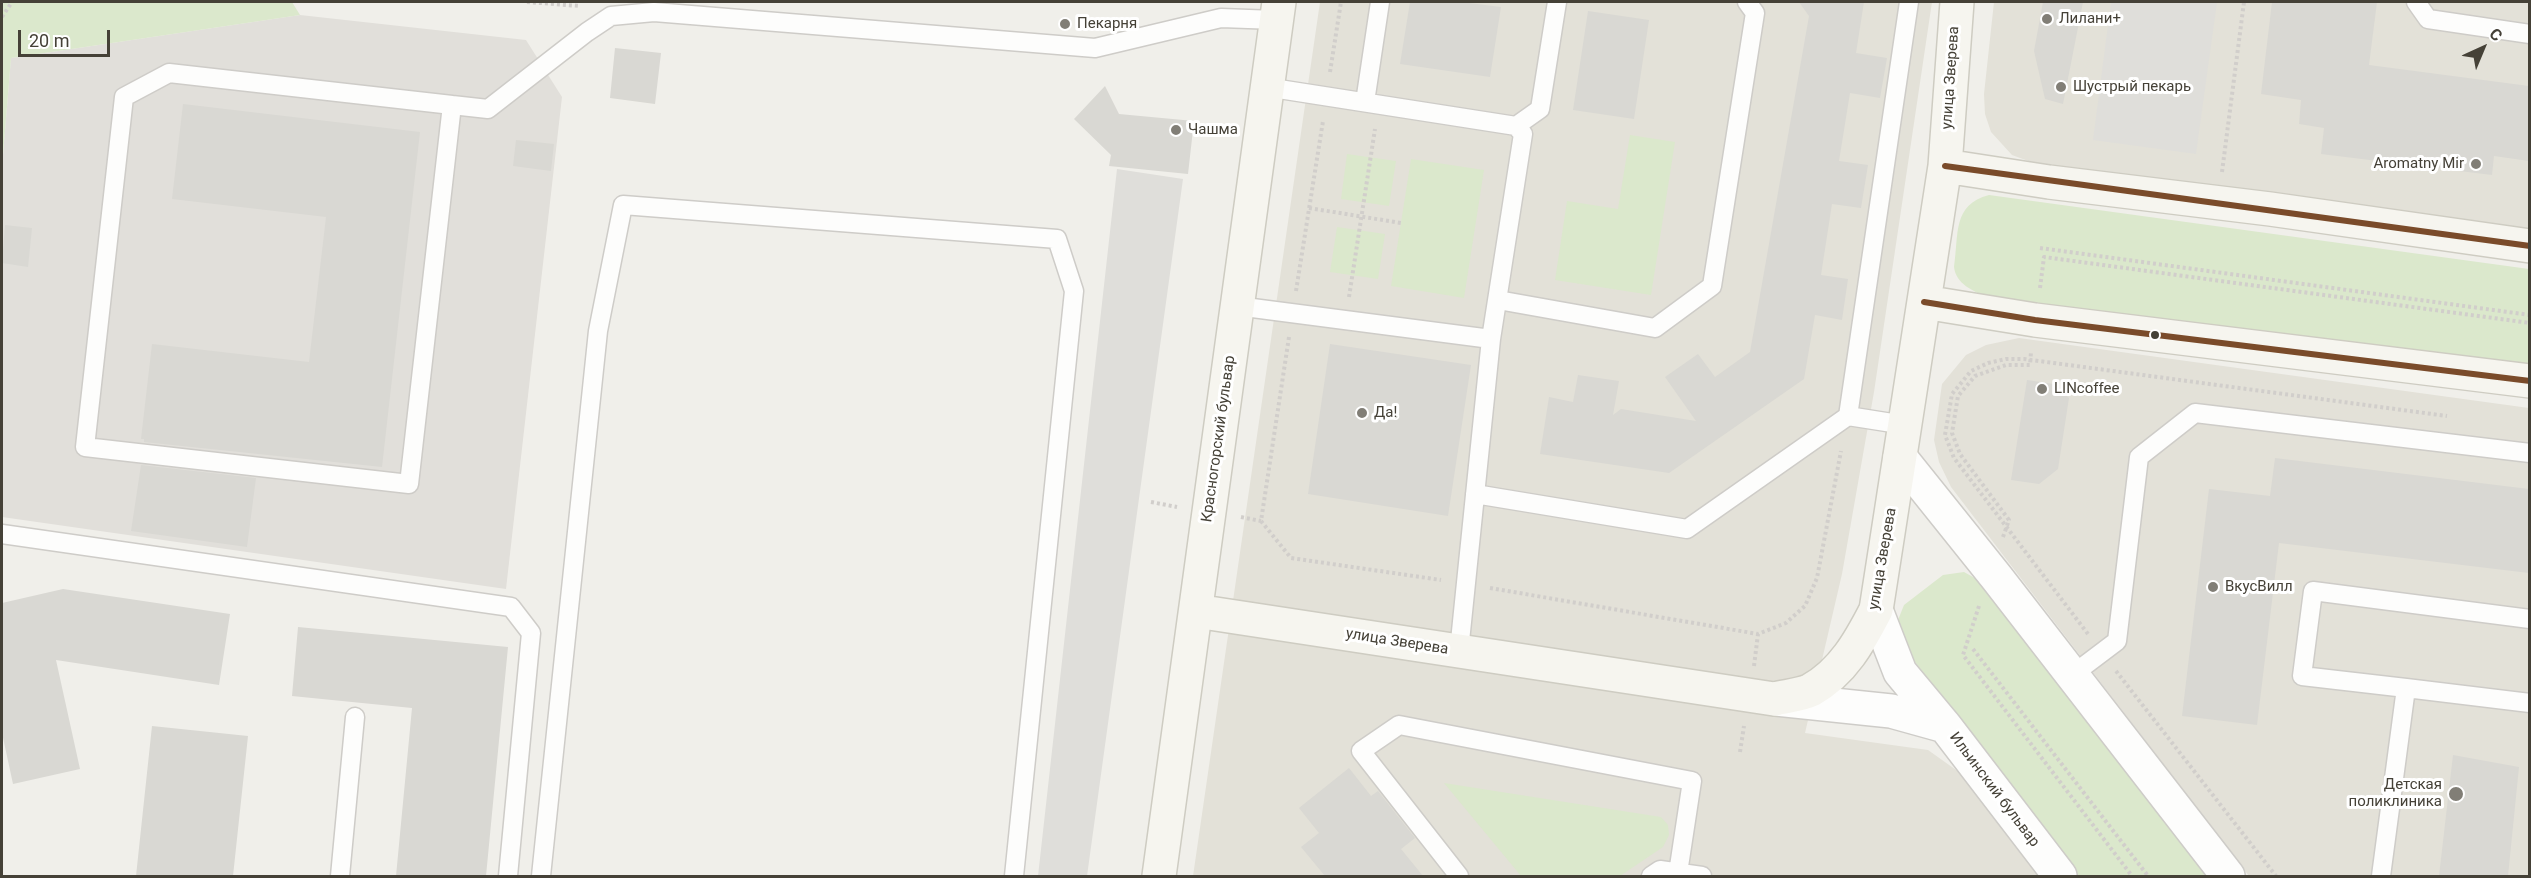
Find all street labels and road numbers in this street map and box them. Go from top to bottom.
street label: улица Зверева [1938,26,1964,130]
street label: Красногорский бульвар [1198,354,1240,524]
street label: улица Зверева [1865,506,1901,612]
street label: улица Зверева [1345,625,1449,659]
street label: Ильинский бульвар [1945,729,2043,851]

